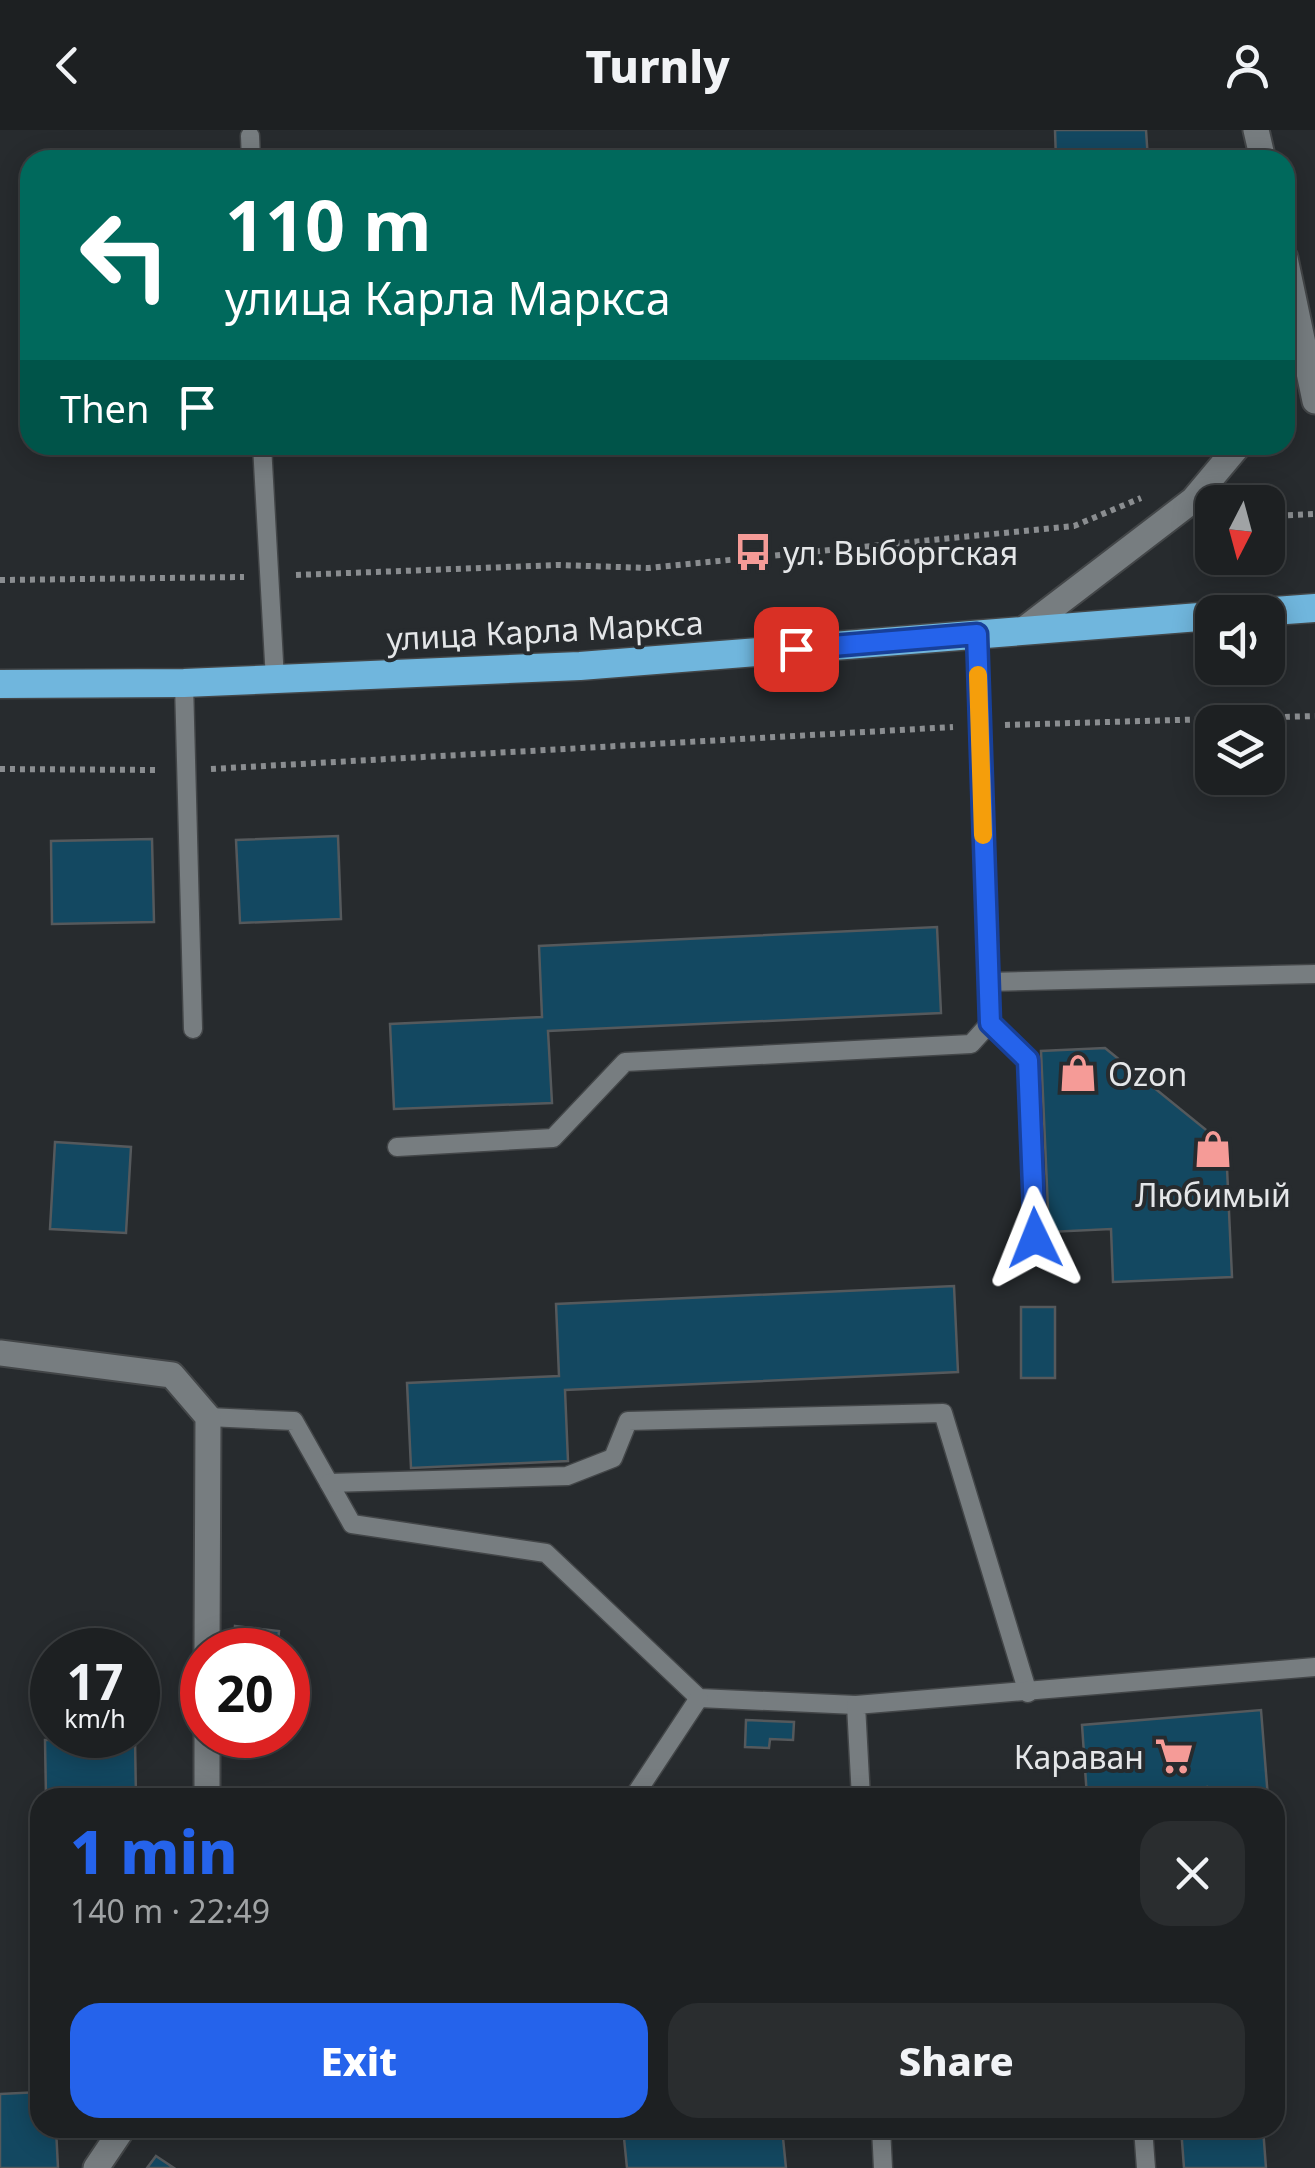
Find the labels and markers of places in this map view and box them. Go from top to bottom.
bus stop icon: ул. Выборгская [732,531,774,573]
place label: ул. Выборгская [783,531,1018,574]
pin [754,607,839,692]
shop icon: Ozon [1057,1052,1099,1094]
place label: Ozon [1108,1052,1187,1095]
shop icon: Любимый [1192,1128,1234,1170]
place label: Любимый [1135,1173,1291,1216]
place label: Караван [1014,1735,1144,1778]
supermarket icon: Караван [1153,1735,1195,1777]

